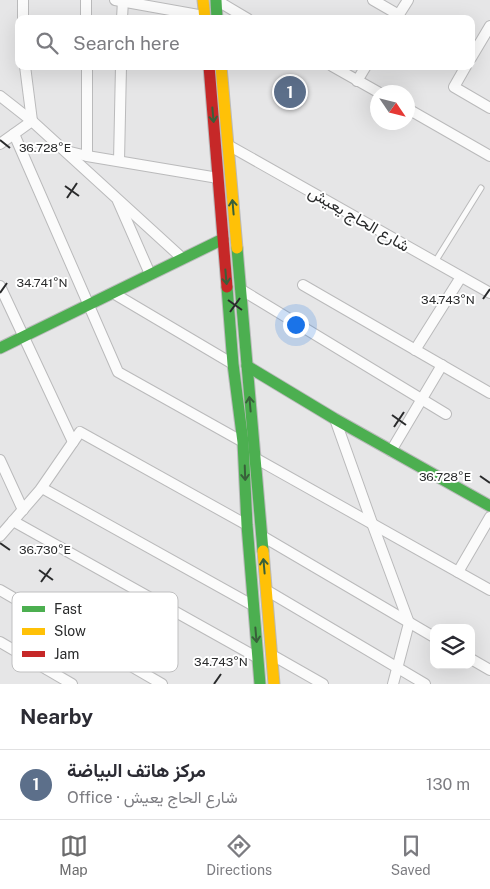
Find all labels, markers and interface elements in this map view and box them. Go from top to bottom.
search box [15,15,475,70]
icon: search [33,29,61,57]
text: Search here [73,32,180,54]
pin: 1 [274,73,306,111]
north arrow [370,85,415,130]
one-way arrow [208,107,217,123]
text: 36.728°E [19,141,71,155]
street label: شارع الحاج يعيش [304,182,413,257]
one-way arrow [229,199,238,215]
one-way arrow [221,268,231,284]
text: 34.741°N [16,276,68,290]
text: 34.743°N [421,293,475,307]
your location [283,312,309,338]
one-way arrow [246,396,255,412]
one-way arrow [240,465,249,481]
text: 36.728°E [419,470,471,484]
text: 36.730°E [19,543,71,557]
one-way arrow [259,558,269,574]
legend [12,592,178,672]
text: Fast [54,601,82,617]
text: Slow [54,623,86,639]
map controls [430,624,475,669]
button: layers [430,624,475,669]
one-way arrow [251,627,261,643]
text: Jam [54,646,79,662]
text: 34.743°N [194,655,248,669]
text: Nearby [20,704,93,729]
text: مركز هاتف البياضة [67,759,206,781]
text: 1 [33,775,39,794]
text: 130 m [426,775,470,794]
text: Office · شارع الحاج يعيش [67,788,238,807]
tab: Map [59,832,88,878]
tab: Directions [206,832,272,878]
tab: Saved [391,832,431,878]

